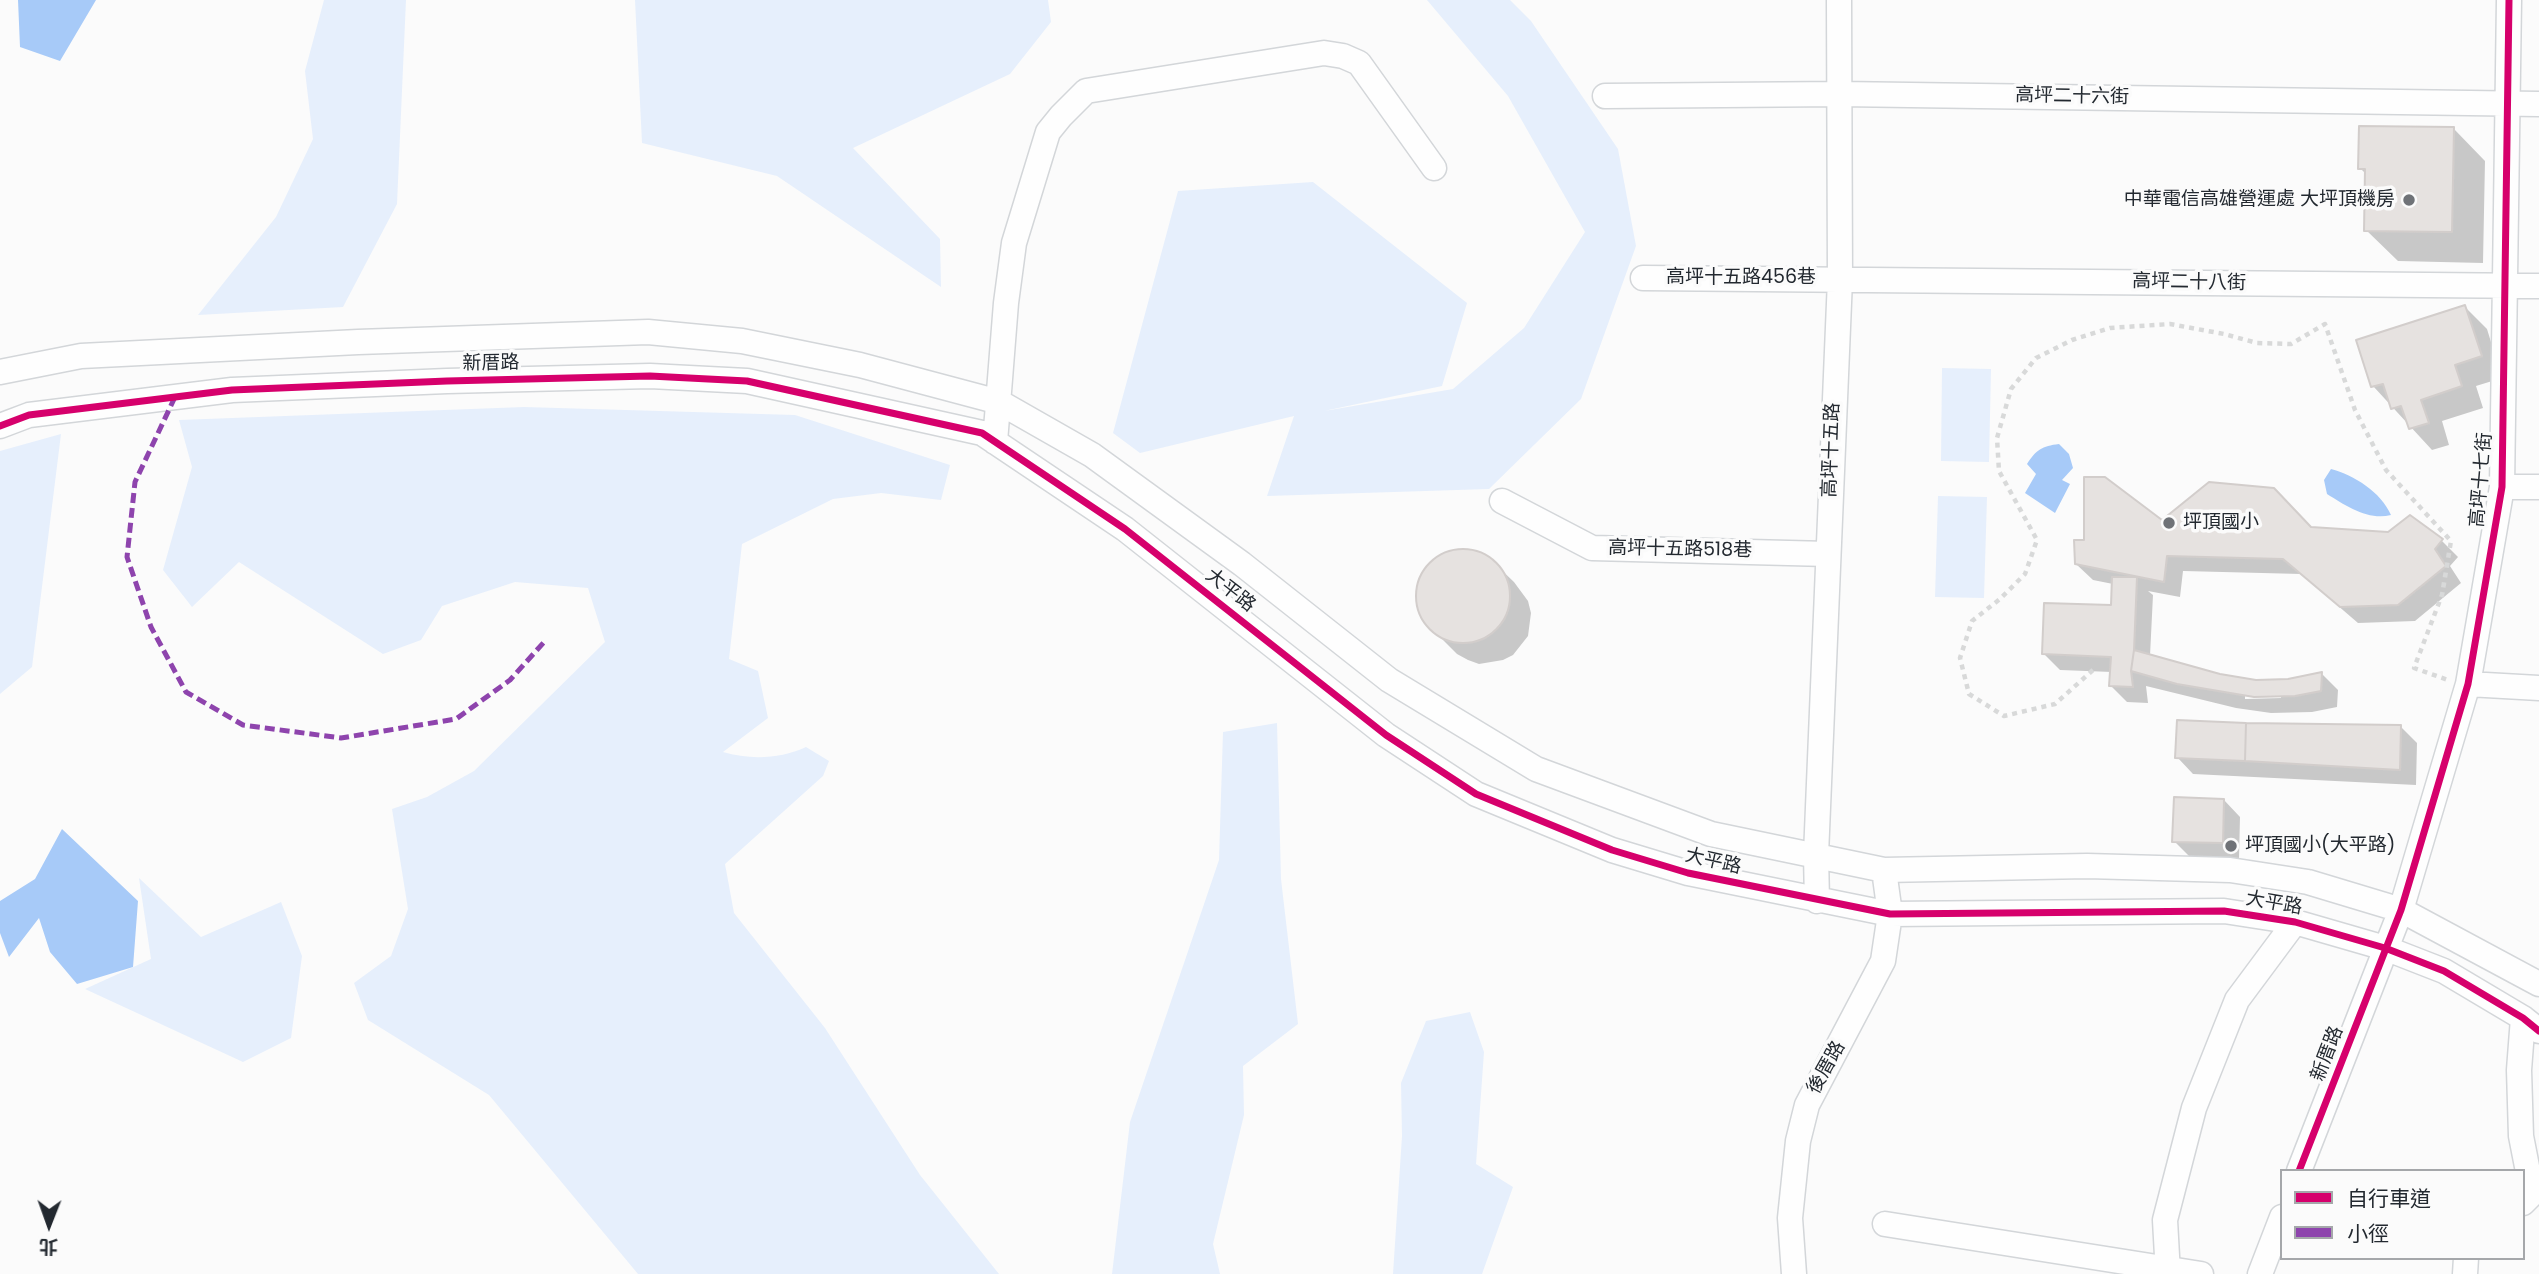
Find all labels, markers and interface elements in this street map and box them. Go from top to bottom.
street label: 高坪二十六街 [2015,85,2129,109]
place label: 中華電信高雄營運處 大坪頂機房 [2124,189,2395,211]
marker: 中華電信高雄營運處 大坪頂機房 [2401,192,2417,208]
street label: 高坪十五路456巷 [1666,267,1816,289]
street label: 高坪二十八街 [2132,271,2246,295]
street label: 新厝路 [462,352,520,376]
street label: 高坪十五路 [1819,402,1845,498]
street label: 高坪十七街 [2467,432,2497,528]
place label: 坪頂國小 [2183,512,2259,534]
marker: 坪頂國小 [2161,515,2177,531]
street label: 高坪十五路518巷 [1608,537,1752,563]
street label: 大平路 [1201,564,1259,618]
place label: 坪頂國小(大平路) [2245,835,2395,857]
marker: 坪頂國小(大平路) [2223,838,2239,854]
street label: 大平路 [1683,844,1743,880]
street label: 大平路 [2244,888,2304,920]
street label: 新厝路 [2307,1023,2349,1085]
street label: 後厝路 [1803,1038,1851,1098]
legend [2280,1169,2525,1260]
text: 自行車道 [2347,1184,2431,1213]
north arrow [14,1190,84,1260]
text: 小徑 [2347,1219,2389,1248]
text: 北 [39,1233,58,1260]

